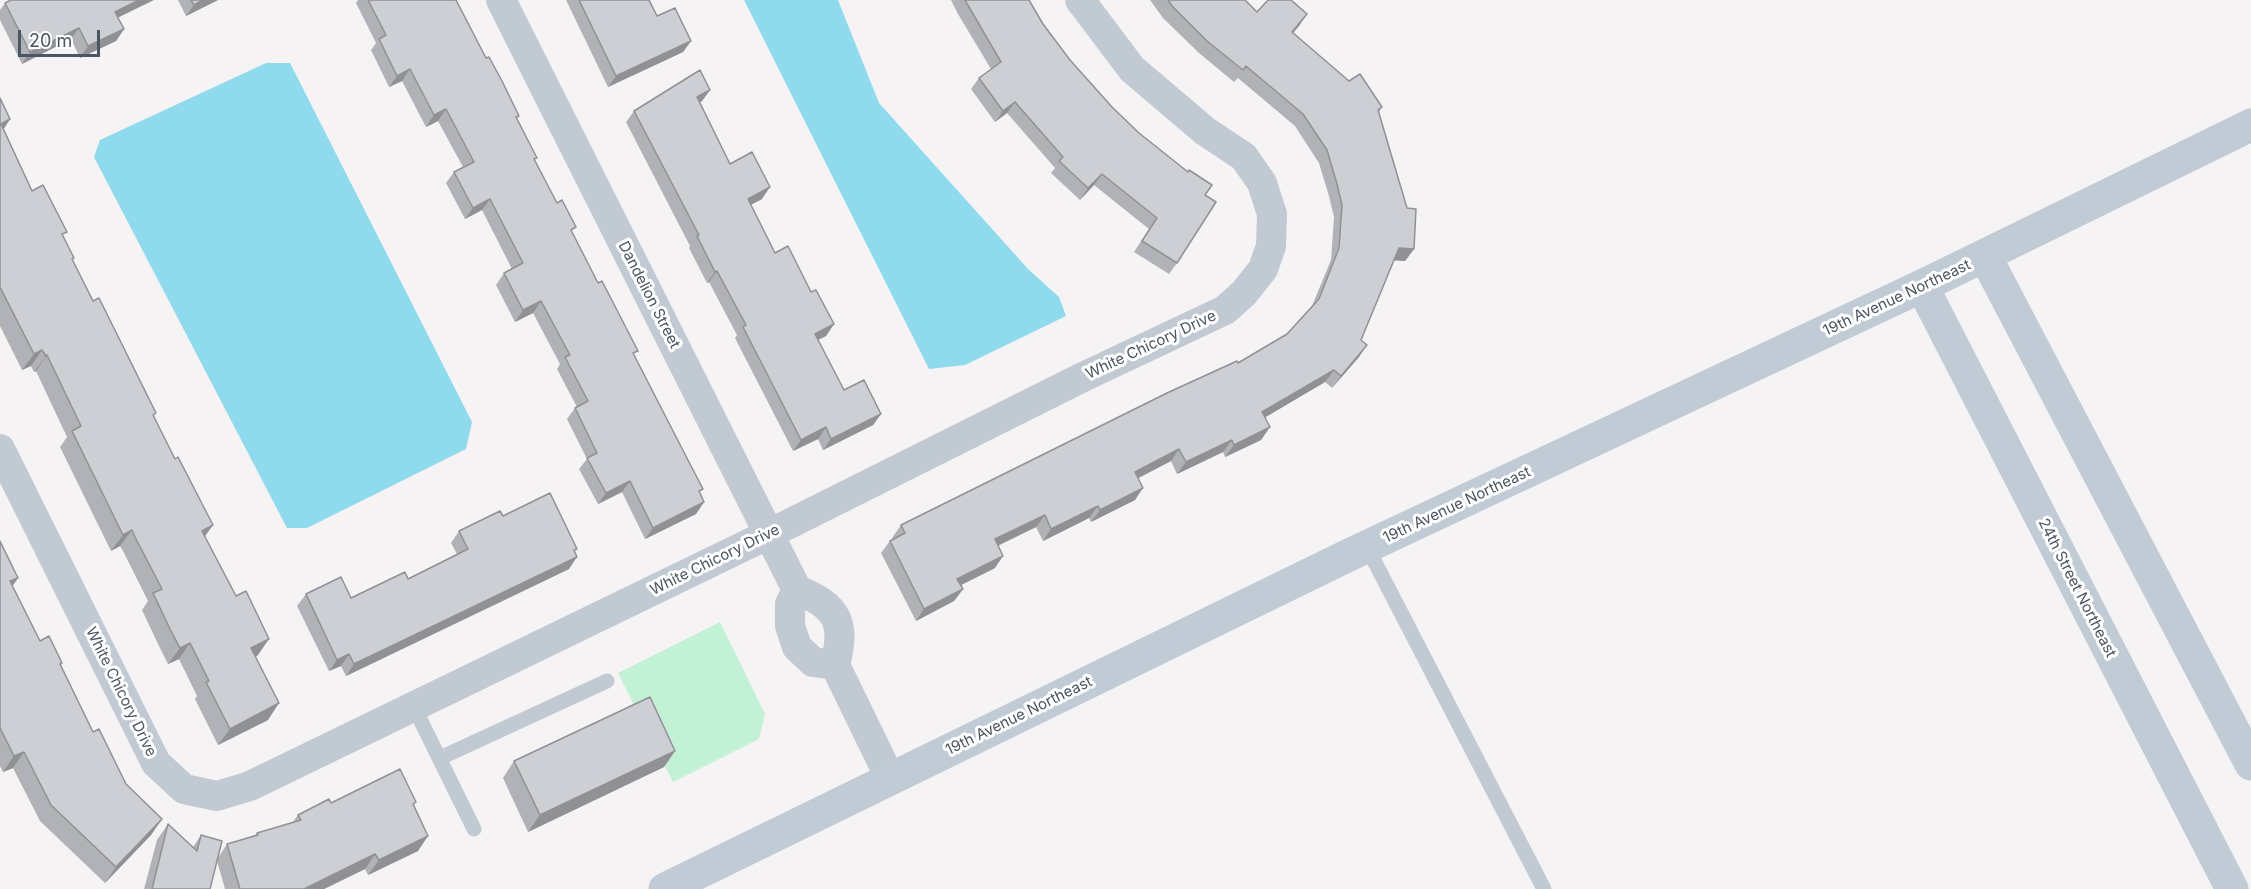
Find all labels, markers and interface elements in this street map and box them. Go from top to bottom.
scale bar [21,18,104,56]
text: 20 m [29,30,72,51]
street label: Dandelion Street [614,238,684,352]
street label: 19th Avenue Northeast [1820,256,1974,340]
street label: White Chicory Drive [1083,307,1219,383]
street label: 19th Avenue Northeast [1380,463,1534,547]
street label: 24th Street Northeast [2034,516,2120,660]
street label: White Chicory Drive [647,521,783,599]
street label: White Chicory Drive [82,624,160,760]
street label: 19th Avenue Northeast [943,673,1095,759]

